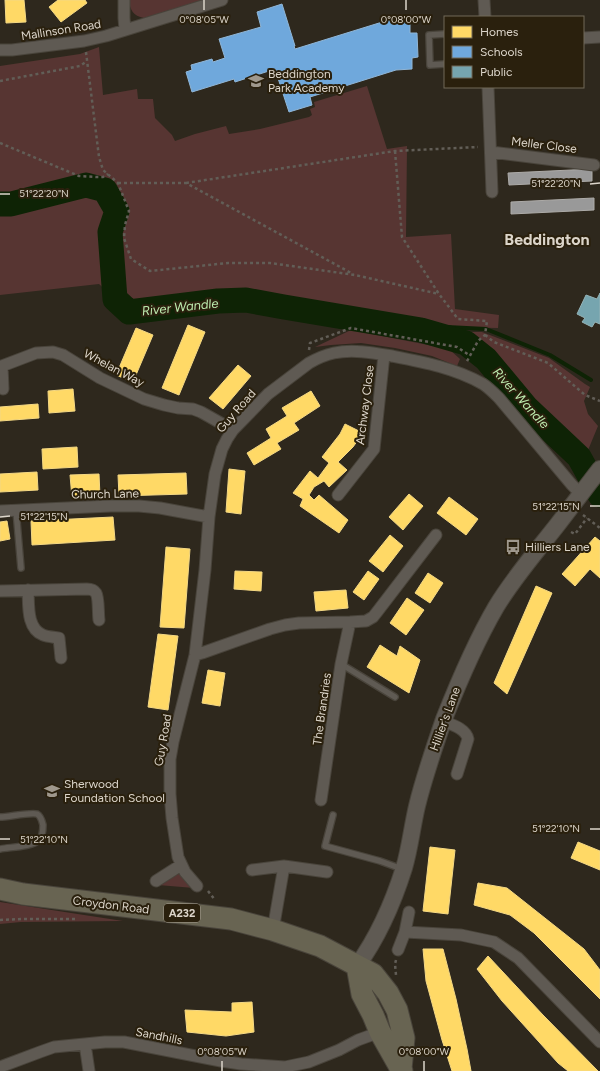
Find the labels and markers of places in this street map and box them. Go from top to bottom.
place label: Beddington Park Academy [268,67,345,95]
school or university icon: Beddington Park Academy [247,72,265,90]
bus stop icon: Hilliers Lane [504,538,522,556]
place label: Hilliers Lane [525,540,590,554]
place label: Sherwood Foundation School [64,777,165,805]
school or university icon: Sherwood Foundation School [43,782,61,800]

